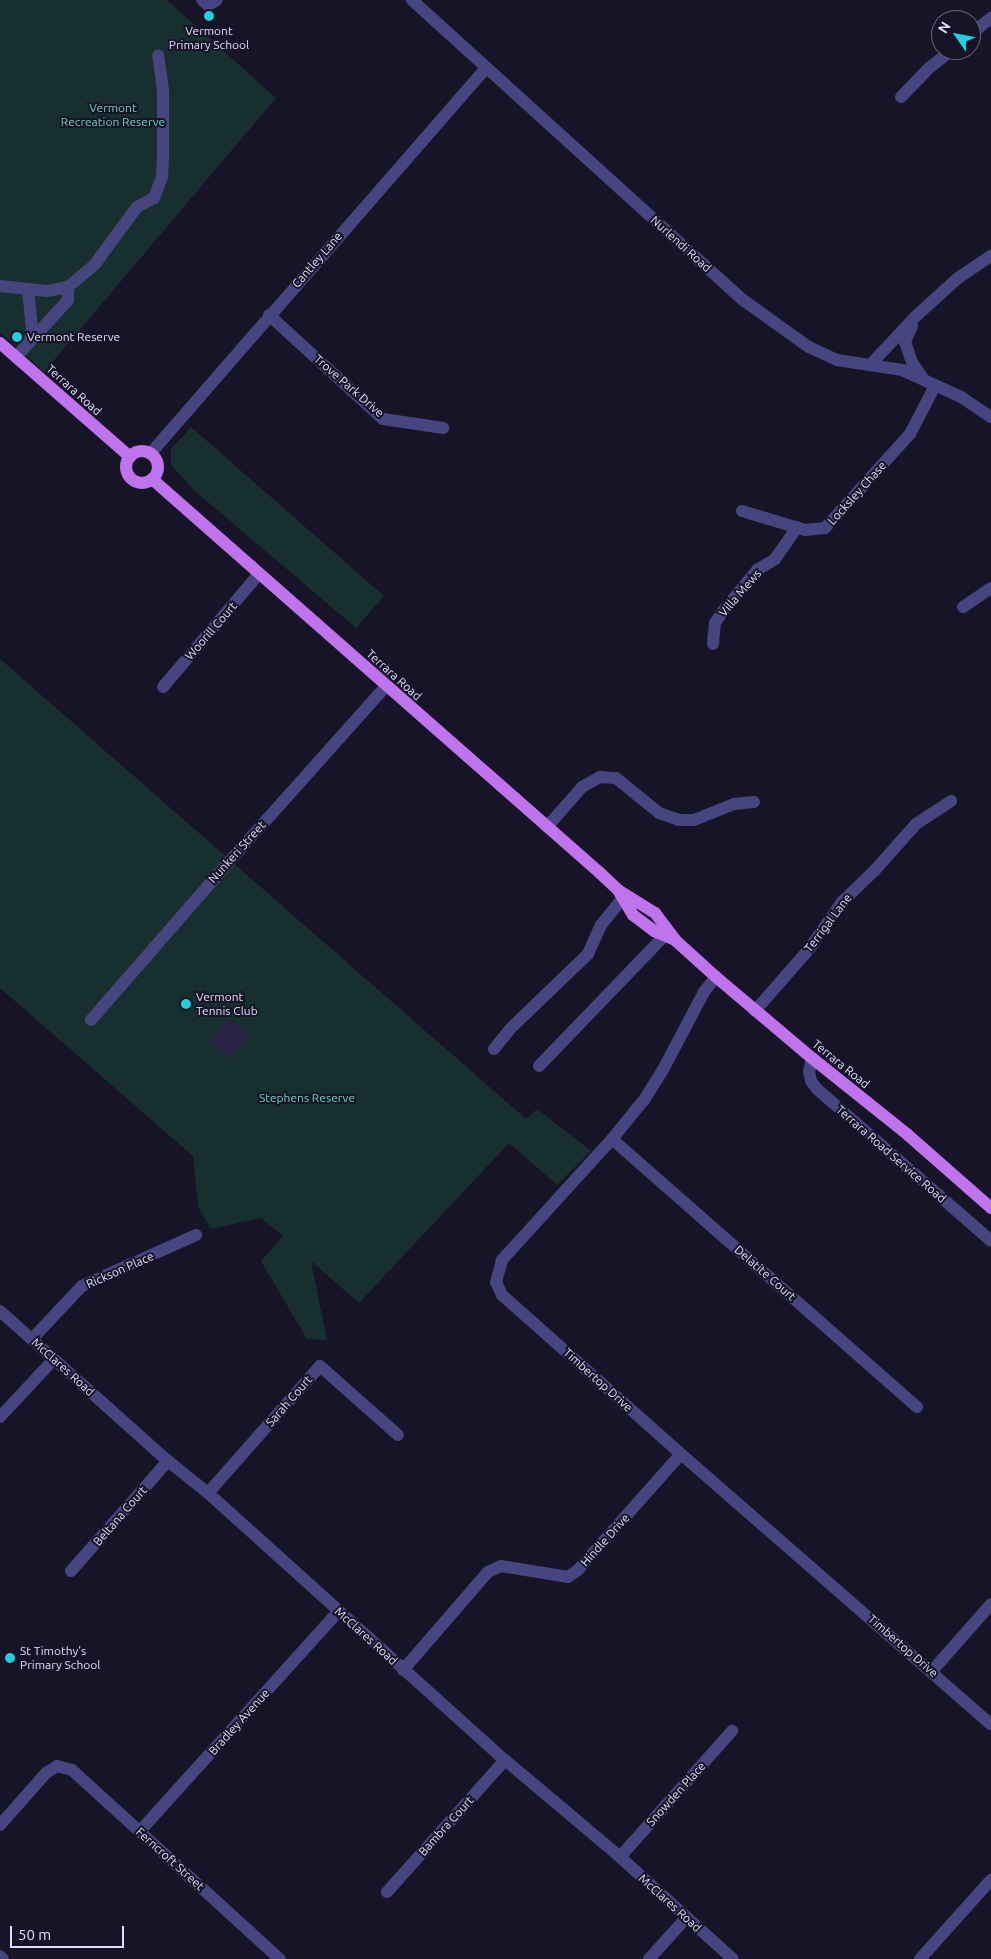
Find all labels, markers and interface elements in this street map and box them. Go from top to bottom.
marker: Vermont Primary School [203,10,215,22]
north arrow [931,10,981,60]
text: N [935,19,954,36]
place label: Vermont Primary School [169,24,249,52]
park label: Vermont Recreation Reserve [61,101,165,129]
street label: Nurlendi Road [648,213,714,275]
street label: Cantley Lane [289,229,345,291]
place label: Vermont Reserve [27,330,120,344]
marker: Vermont Reserve [11,331,23,343]
street label: Trove Park Drive [311,352,387,420]
street label: Terrara Road [44,362,104,418]
street label: Locksley Chase [825,458,889,528]
street label: Villa Mews [716,566,764,620]
street label: Woorill Court [182,599,240,663]
street label: Terrara Road [364,647,424,703]
street label: Nunkeri Street [205,818,269,886]
street label: Terrigal Lane [801,891,855,955]
place label: Vermont Tennis Club [196,990,258,1018]
marker: Vermont Tennis Club [180,998,192,1010]
street label: Terrara Road [810,1037,872,1091]
park label: Stephens Reserve [259,1091,355,1105]
street label: Terrara Road Service Road [833,1102,949,1206]
street label: Delatite Court [731,1242,799,1304]
street label: Rickson Place [84,1249,156,1291]
street label: McClares Road [29,1335,97,1399]
street label: Timbertop Drive [560,1345,636,1415]
street label: Sarah Court [263,1372,315,1430]
street label: Beltana Court [90,1483,150,1549]
street label: Hindle Drive [578,1511,632,1569]
street label: McClares Road [332,1604,400,1668]
street label: Timbertop Drive [865,1612,941,1680]
place label: St Timothy's Primary School [20,1644,100,1672]
marker: St Timothy's Primary School [4,1652,16,1664]
street label: Bradley Avenue [206,1686,272,1758]
street label: Snowden Place [643,1759,709,1829]
street label: Bambra Court [416,1793,476,1859]
street label: Ferncroft Street [133,1825,207,1893]
street label: McClares Road [636,1871,704,1935]
scale bar [12,1916,126,1948]
text: 50 m [18,1926,51,1943]

